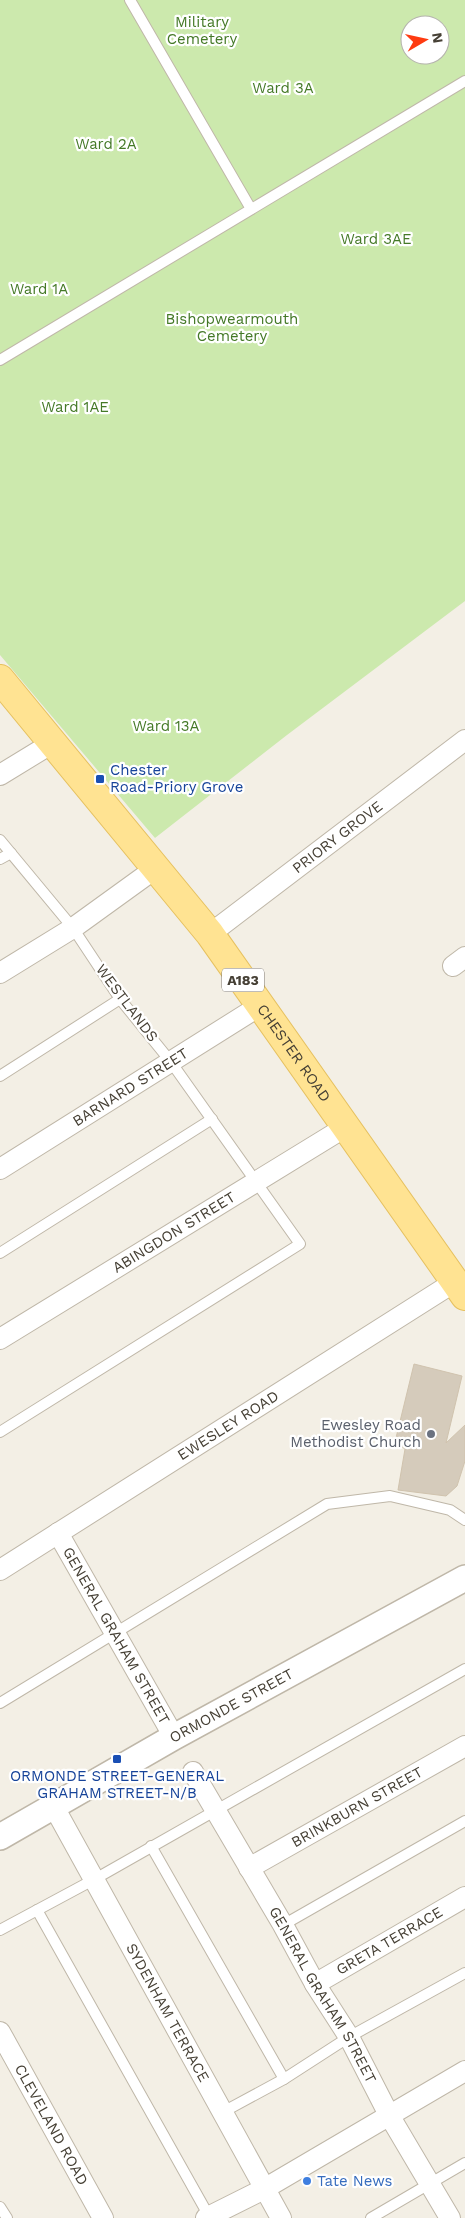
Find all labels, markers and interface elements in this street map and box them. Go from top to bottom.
park label: Military Cemetery [167,13,237,48]
north arrow [400,15,450,65]
text: N [429,32,447,44]
park label: Ward 3A [252,79,314,97]
park label: Ward 2A [75,135,137,153]
park label: Ward 3AE [341,230,411,248]
park label: Ward 1A [10,280,68,298]
park label: Bishopwearmouth Cemetery [166,310,298,345]
park label: Ward 1AE [41,398,109,416]
park label: Ward 13A [133,717,200,735]
place label: Chester Road-Priory Grove [110,761,243,796]
marker: Chester Road-Priory Grove [94,773,106,785]
street label: PRIORY GROVE [289,797,386,877]
street label: WESTLANDS [92,961,162,1045]
road number: A183 [222,968,264,992]
street label: CHESTER ROAD [253,1001,334,1105]
street label: BARNARD STREET [69,1044,191,1130]
street label: ABINGDON STREET [109,1188,239,1277]
street label: EWESLEY ROAD [174,1387,282,1464]
place label: Ewesley Road Methodist Church [290,1416,421,1451]
marker: Ewesley Road Methodist Church [425,1428,437,1440]
street label: GENERAL GRAHAM STREET [59,1544,174,1727]
street label: ORMONDE STREET [166,1665,296,1747]
marker: ORMONDE STREET-GENERAL GRAHAM STREET-N/B [111,1753,123,1765]
street label: BRINKBURN STREET [288,1763,426,1851]
place label: ORMONDE STREET-GENERAL GRAHAM STREET-N/B [10,1767,224,1802]
street label: GENERAL GRAHAM STREET [265,1903,380,2086]
street label: GRETA TERRACE [333,1903,446,1979]
street label: SYDENHAM TERRACE [122,1940,213,2085]
street label: CLEVELAND ROAD [11,2061,92,2188]
place label: Tate News [317,2172,393,2190]
marker: Tate News [301,2175,313,2187]

